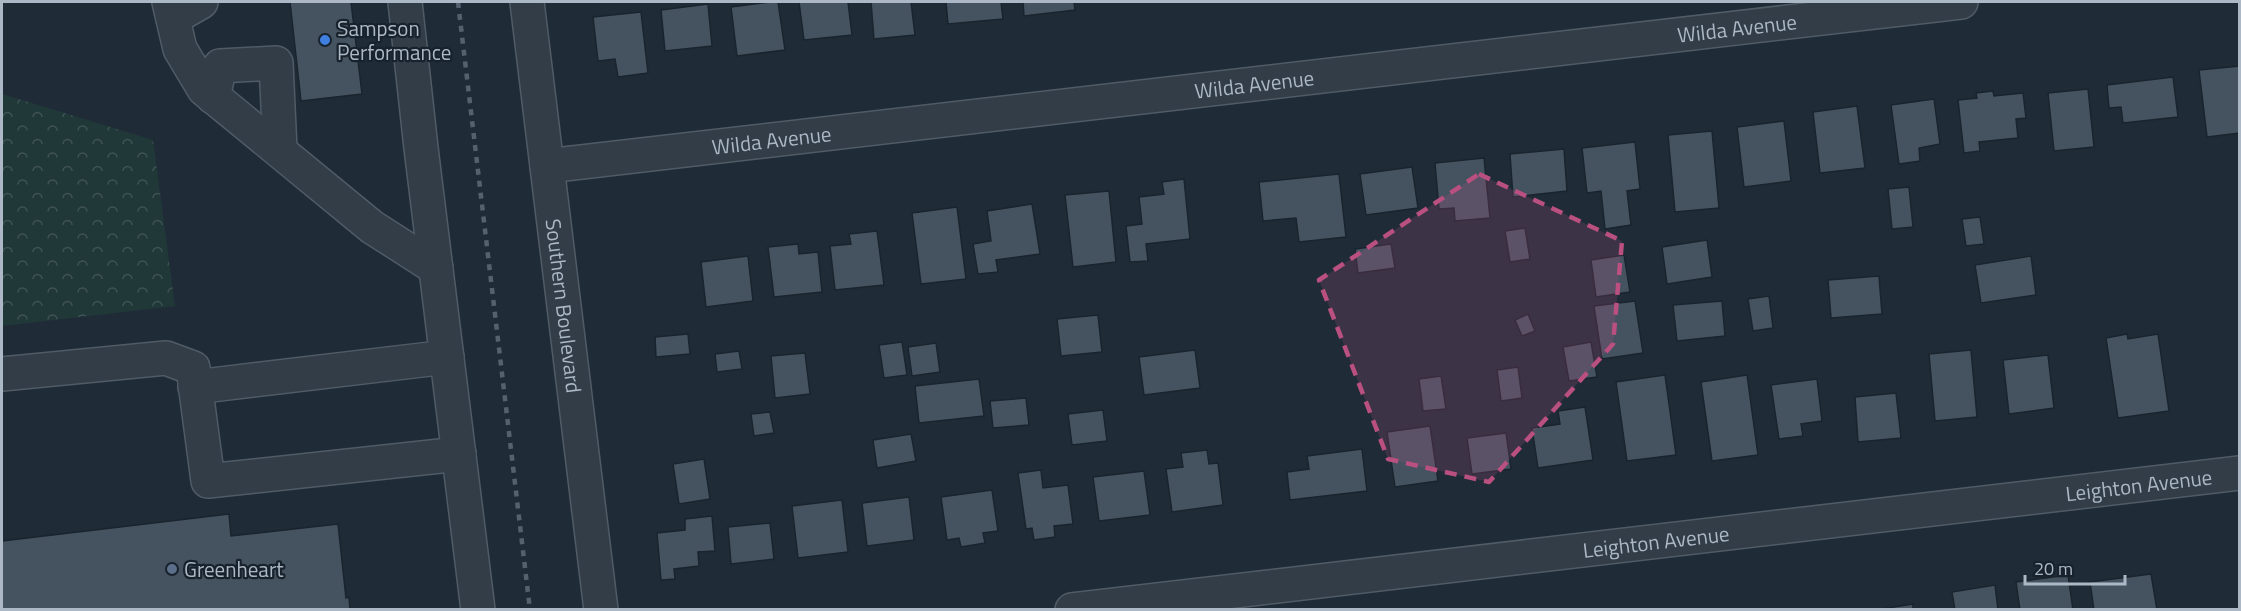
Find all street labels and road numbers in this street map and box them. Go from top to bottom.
street label: Wilda Avenue [1676,5,1798,51]
street label: Wilda Avenue [1193,61,1316,107]
street label: Wilda Avenue [710,117,833,163]
street label: Southern Boulevard [538,217,590,395]
street label: Leighton Avenue [2064,460,2214,509]
street label: Leighton Avenue [1581,517,1731,566]

